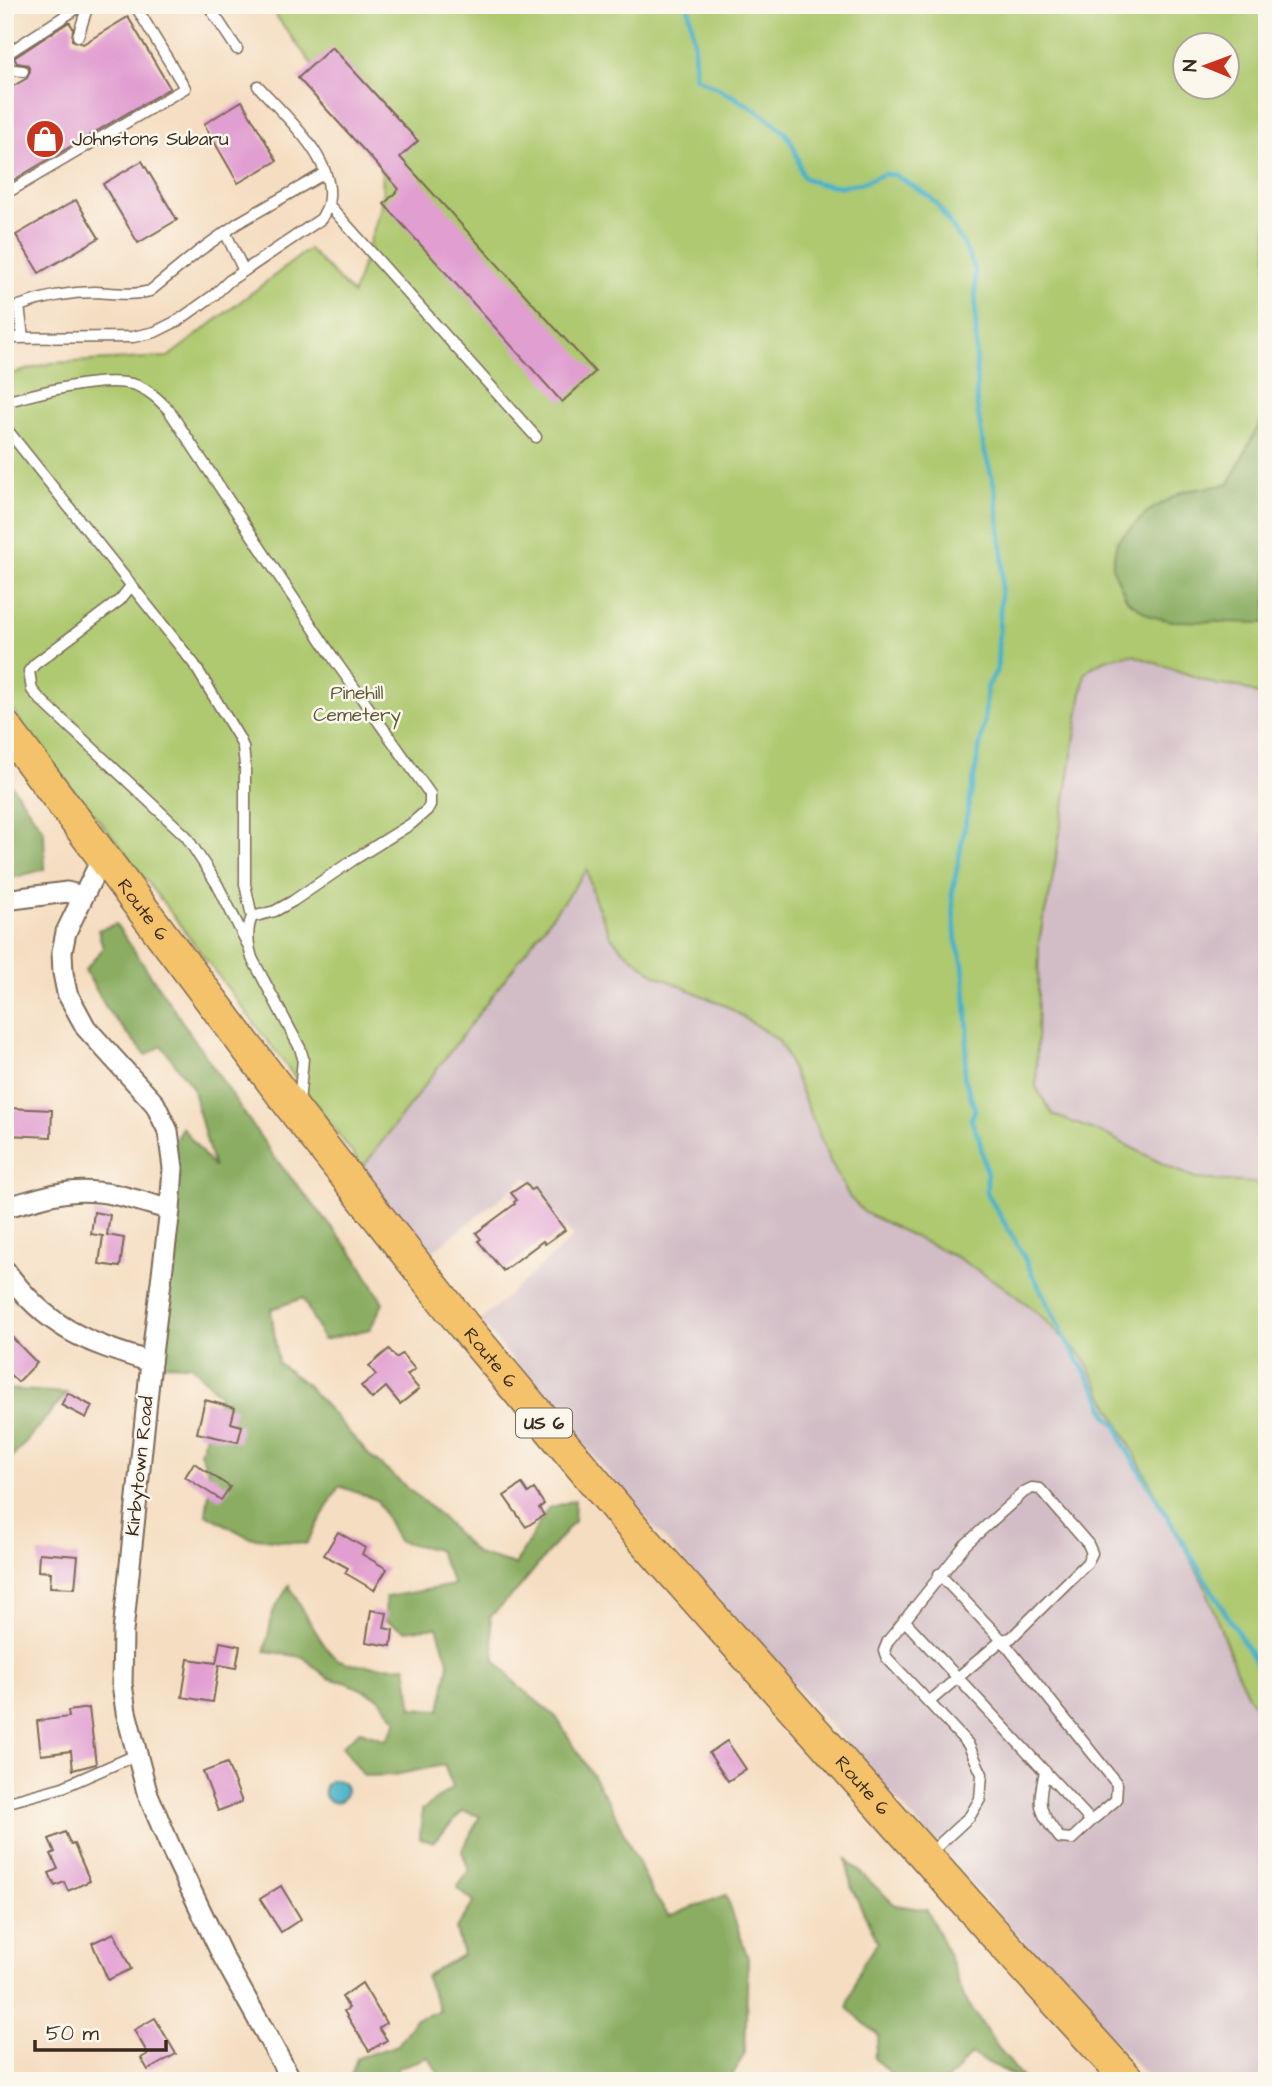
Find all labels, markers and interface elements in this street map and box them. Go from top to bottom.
north arrow [1170,32,1240,102]
text: N [1177,59,1204,72]
shop icon: Johnstons Subaru [24,118,66,160]
place label: Johnstons Subaru [72,126,229,153]
park label: Pinehill Cemetery [313,680,401,730]
street label: Route 6 [111,873,175,946]
street label: Route 6 [457,1322,524,1394]
street label: Kirbytown Road [119,1395,162,1537]
road number: US 6 [516,1408,572,1438]
street label: Route 6 [829,1750,896,1821]
scale bar [35,2009,166,2053]
text: 50 m [46,2019,100,2048]

